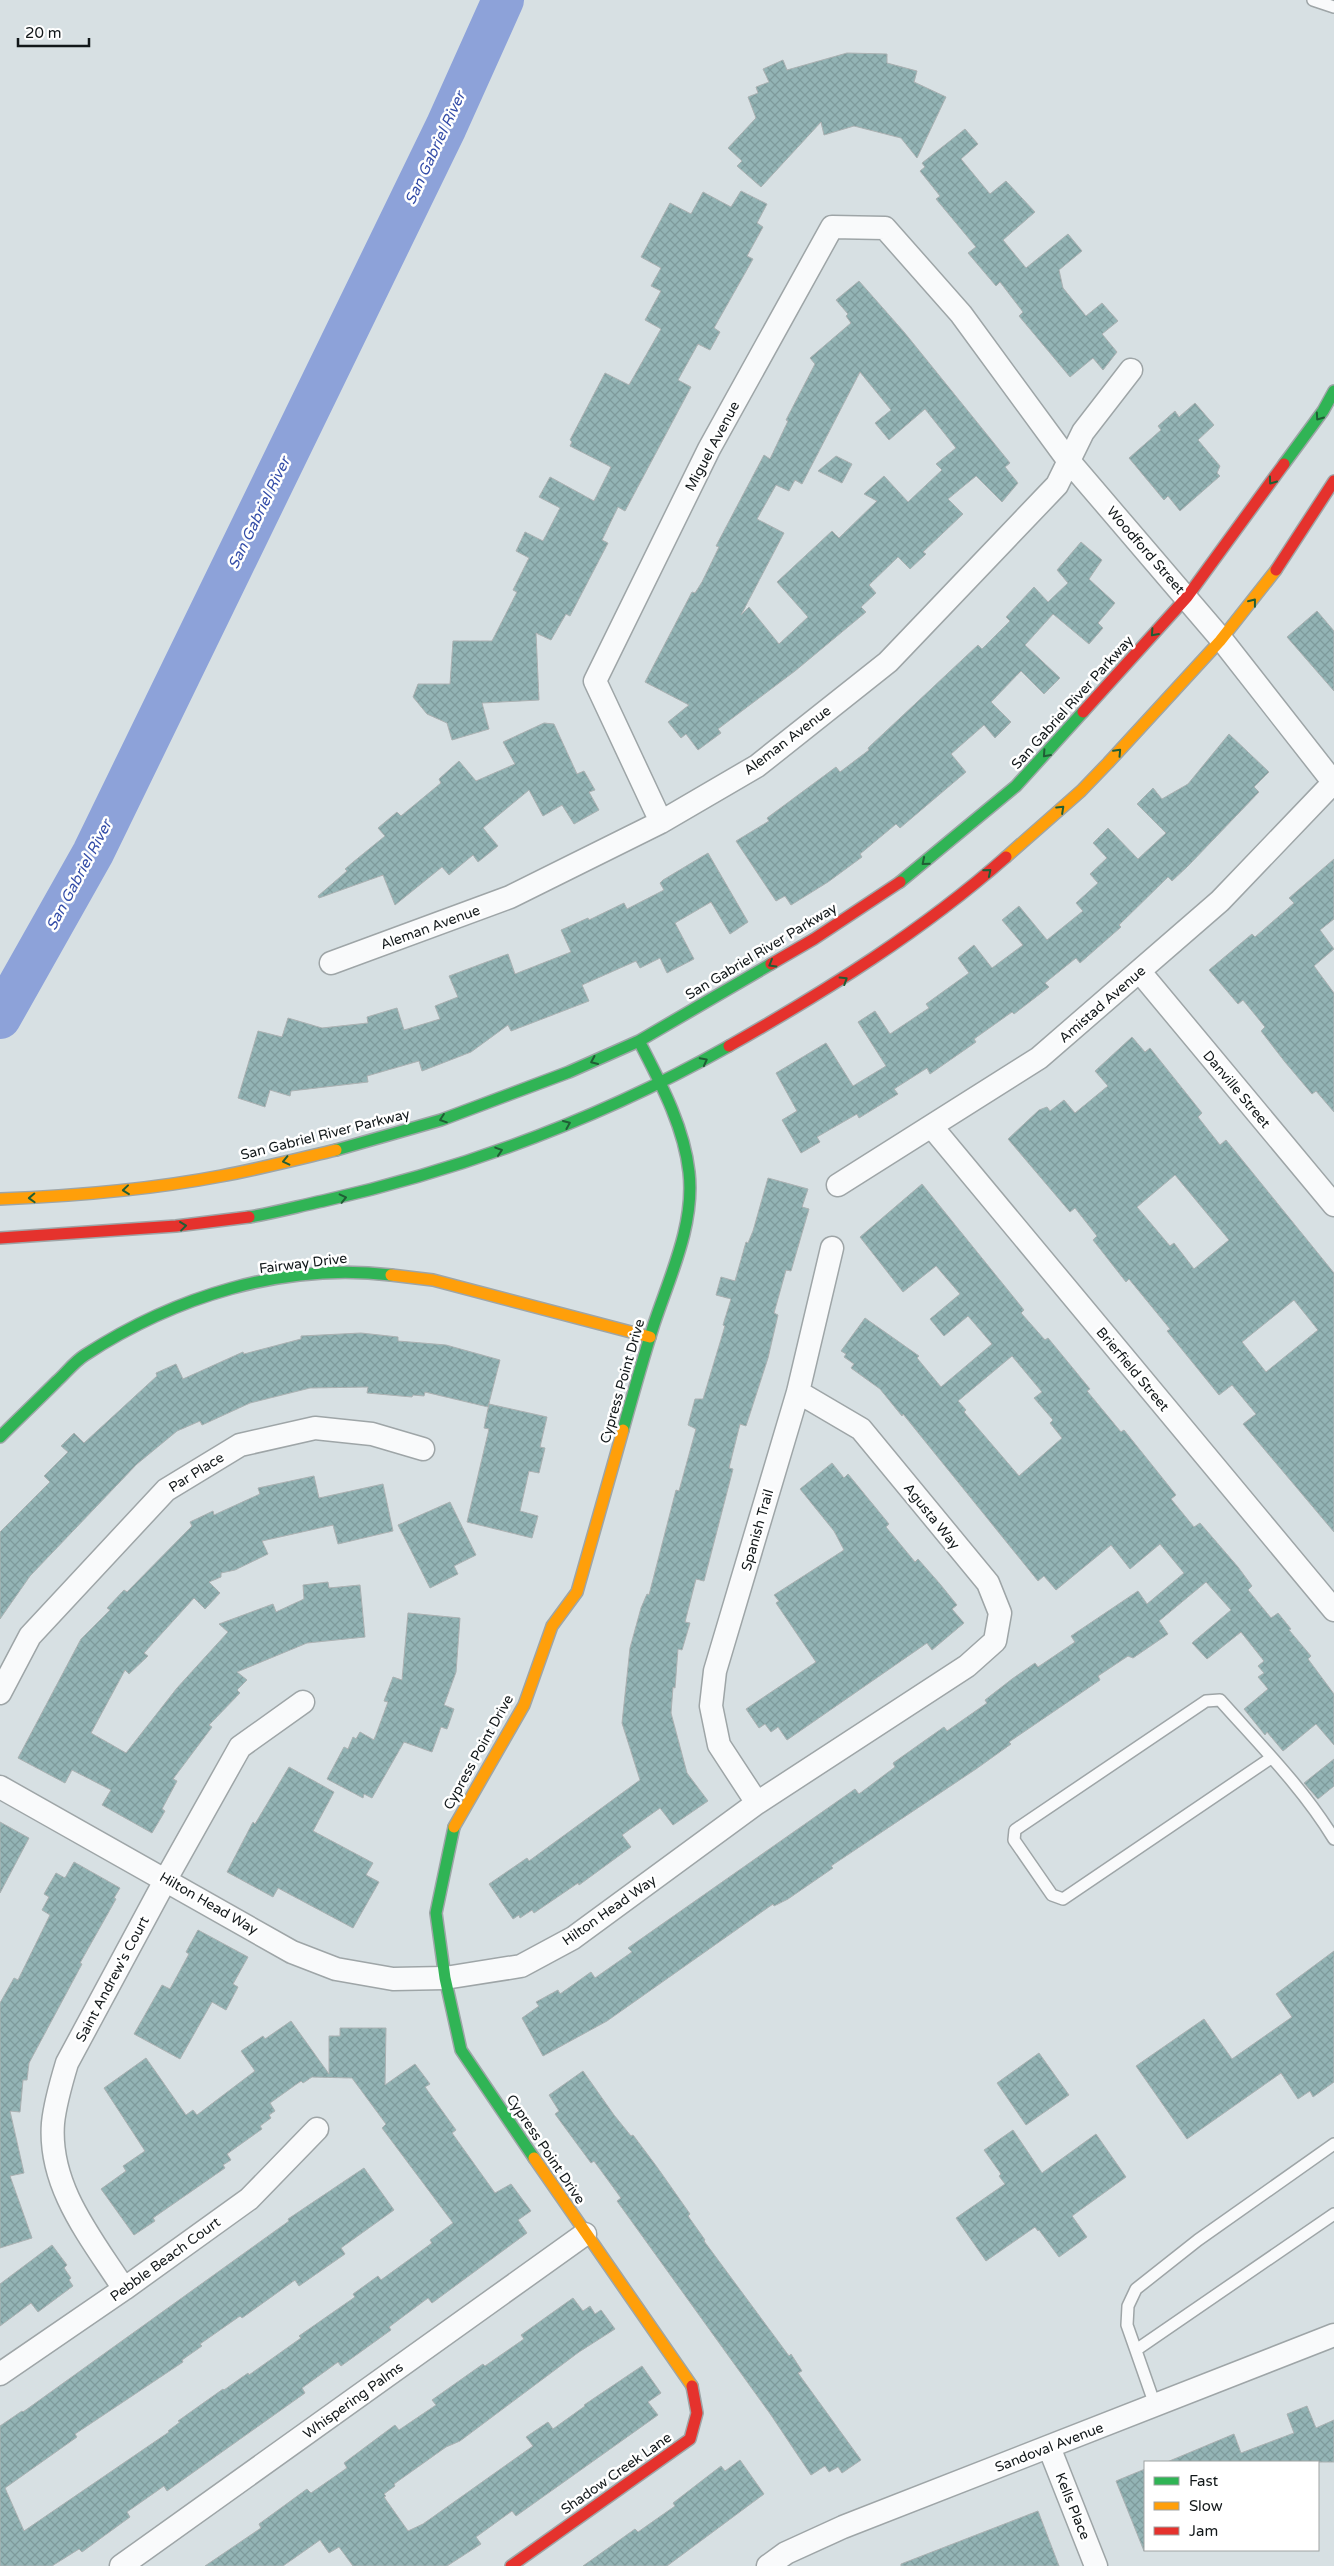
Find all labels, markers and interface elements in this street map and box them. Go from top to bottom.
scale bar [18,15,89,47]
text: 20 m [25,24,62,42]
water label: San Gabriel River [401,87,470,207]
street label: Miguel Avenue [682,398,743,494]
one-way arrow [1316,411,1325,421]
water label: San Gabriel River [224,452,295,572]
one-way arrow [1269,475,1278,485]
street label: Woodford Street [1103,503,1189,598]
one-way arrow [1247,599,1255,608]
one-way arrow [1151,627,1160,636]
street label: San Gabriel River Parkway [1008,632,1137,773]
street label: Aleman Avenue [740,702,834,779]
one-way arrow [1042,748,1051,757]
one-way arrow [1112,748,1121,757]
one-way arrow [1055,806,1064,815]
water label: San Gabriel River [42,815,117,933]
one-way arrow [922,857,931,865]
one-way arrow [982,869,991,878]
street label: San Gabriel River Parkway [682,899,841,1003]
street label: Aleman Avenue [378,902,482,953]
one-way arrow [769,957,778,967]
street label: Amistad Avenue [1056,962,1149,1047]
one-way arrow [839,976,848,986]
street label: Danville Street [1199,1047,1274,1132]
one-way arrow [590,1054,599,1065]
one-way arrow [698,1057,707,1067]
street label: San Gabriel River Parkway [239,1105,412,1164]
one-way arrow [439,1113,447,1123]
one-way arrow [563,1120,571,1130]
one-way arrow [494,1147,502,1157]
one-way arrow [281,1155,290,1166]
one-way arrow [122,1184,130,1195]
one-way arrow [28,1192,36,1203]
one-way arrow [339,1193,348,1204]
one-way arrow [179,1221,187,1232]
street label: Fairway Drive [258,1250,348,1277]
street label: Cypress Point Drive [597,1317,648,1445]
street label: Brierfield Street [1092,1324,1173,1415]
street label: Par Place [166,1449,227,1496]
street label: Agusta Way [900,1480,964,1553]
street label: Spanish Trail [738,1487,777,1573]
street label: Cypress Point Drive [440,1692,517,1813]
street label: Hilton Head Way [157,1868,261,1939]
street label: Hilton Head Way [559,1871,660,1949]
street label: Saint Andrew's Court [72,1913,153,2045]
street label: Cypress Point Drive [503,2091,589,2207]
street label: Pebble Beach Court [107,2213,224,2305]
street label: Whispering Palms [300,2358,407,2442]
street label: Sandoval Avenue [993,2419,1106,2476]
street label: Shadow Creek Lane [558,2429,675,2518]
legend [1144,2461,1319,2551]
street label: Kells Place [1051,2470,1094,2542]
text: Fast [1189,2472,1219,2490]
text: Slow [1189,2497,1223,2515]
text: Jam [1189,2522,1218,2540]

